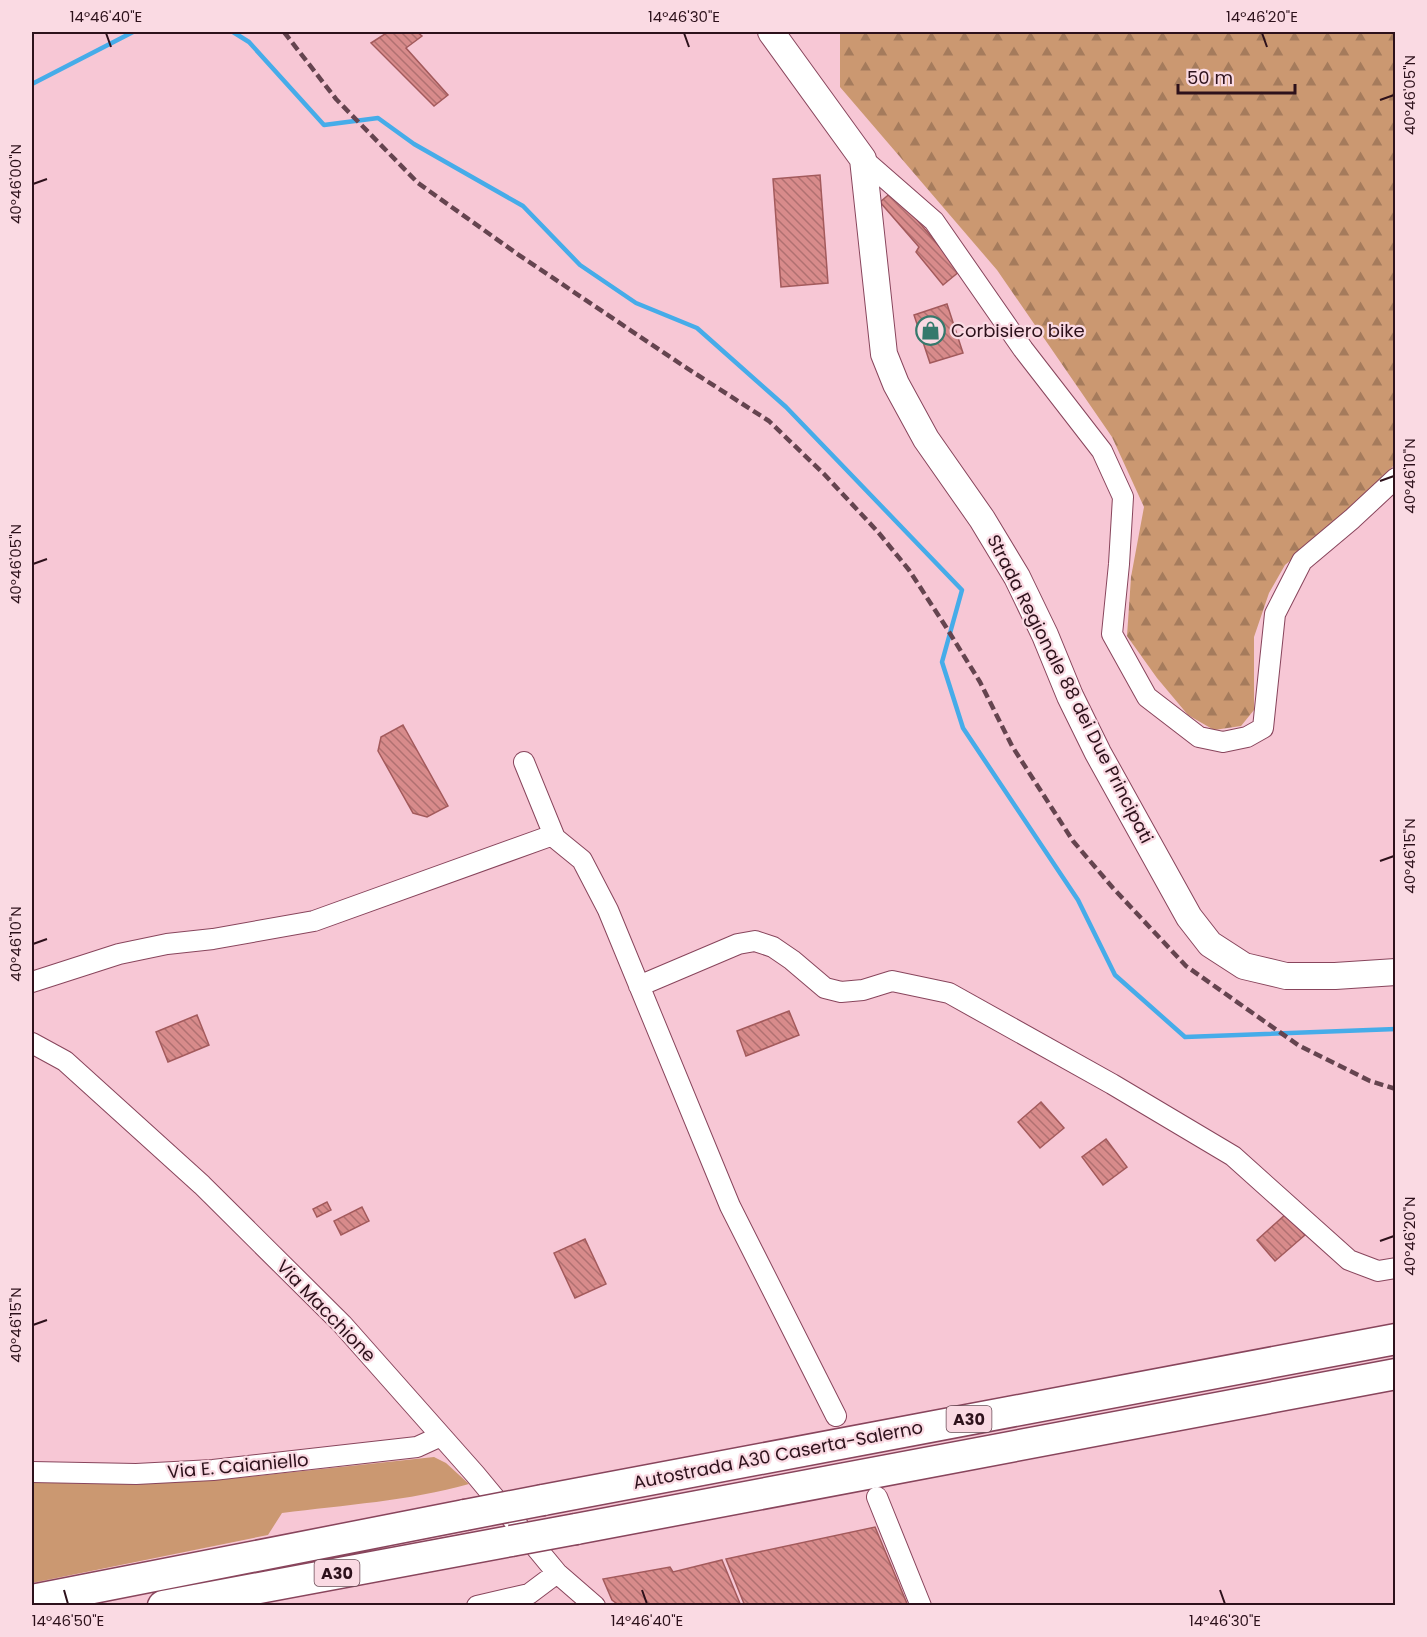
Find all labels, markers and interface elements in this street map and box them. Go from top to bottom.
text: 14°46'40"E [70,6,142,27]
text: 14°46'30"E [648,6,720,27]
text: 14°46'20"E [1226,6,1298,27]
text: 40°46'05"N [1399,55,1420,135]
scale bar [1178,57,1295,95]
text: 50 m [1187,65,1233,90]
text: 40°46'00"N [5,144,26,224]
shop icon: Corbisiero bike [914,315,946,347]
place label: Corbisiero bike [951,318,1085,343]
text: 40°46'10"N [1399,438,1420,514]
text: 40°46'05"N [5,524,26,604]
street label: Strada Regionale 88 dei Due Principati [981,530,1160,847]
text: 40°46'15"N [1399,818,1420,894]
text: 40°46'10"N [5,906,26,982]
text: 40°46'20"N [1399,1196,1420,1276]
street label: Via Macchione [271,1254,382,1367]
text: 40°46'15"N [5,1287,26,1363]
road number: A30 [946,1406,992,1432]
street label: Autostrada A30 Caserta-Salerno [631,1414,925,1495]
street label: Via E. Caianiello [166,1447,310,1484]
road number: A30 [314,1560,360,1586]
text: 14°46'50"E [32,1610,104,1631]
text: 14°46'40"E [611,1610,683,1631]
text: 14°46'30"E [1189,1610,1261,1631]

